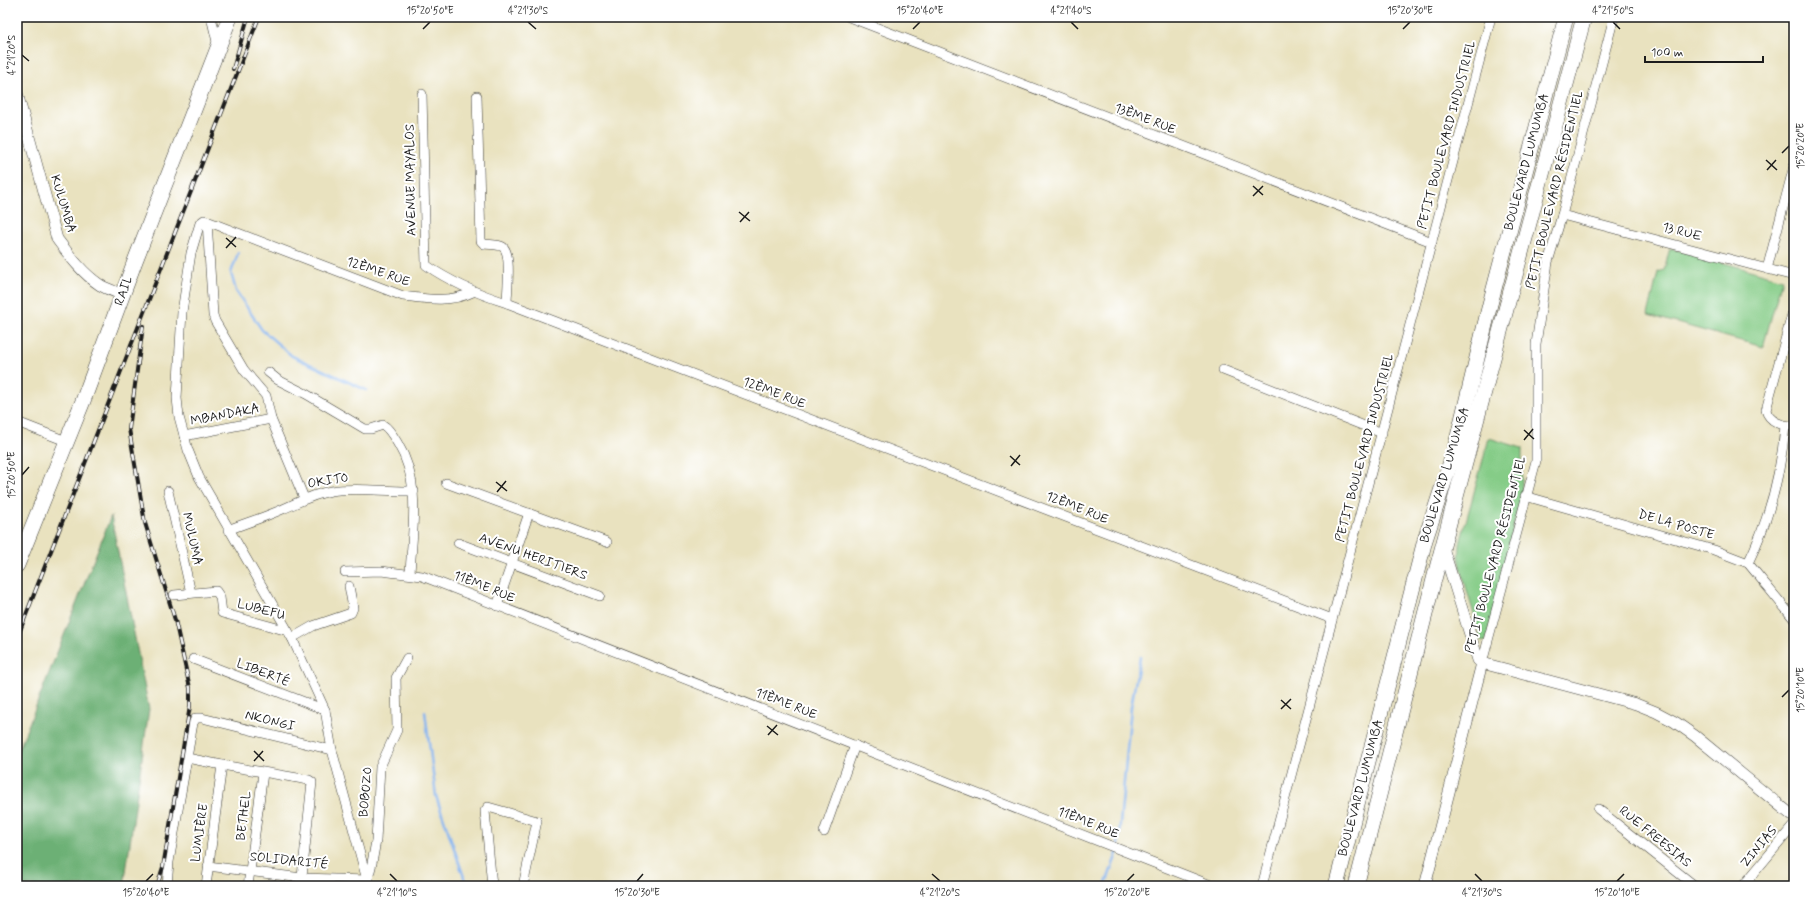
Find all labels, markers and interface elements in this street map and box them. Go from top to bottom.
text: 15°20'50"E [406,4,454,18]
text: 4°21'30"S [508,4,548,18]
text: 15°20'40"E [897,4,944,18]
text: 4°21'40"S [1050,4,1092,18]
text: 15°20'30"E [1387,4,1433,18]
text: 4°21'50"S [1592,4,1634,18]
text: 4°21'20"S [5,34,19,75]
scale bar [1645,38,1763,64]
street label: PETIT BOULEVARD INDUSTRIEL [1414,39,1480,231]
text: 100 m [1651,45,1683,61]
street label: PETIT BOULEVARD RÉSIDENTIEL [1521,89,1588,291]
street label: BOULEVARD LUMUMBA [1501,92,1553,232]
street label: 13ÈME RUE [1112,100,1179,139]
text: 15°20'20"E [1794,123,1808,169]
street label: AVENUE MAYALOS [402,124,420,236]
street label: KULUMBA [46,173,80,235]
street label: 13 RUE [1660,219,1704,245]
street label: 12ÈME RUE [344,253,412,291]
street label: RAIL [111,274,137,308]
street label: PETIT BOULEVARD INDUSTRIEL [1332,352,1398,544]
street label: 12ÈME RUE [740,373,808,413]
street label: MBANDAKA [189,400,261,430]
street label: BOULEVARD LUMUMBA [1416,405,1474,545]
text: 15°20'50"E [5,451,19,499]
street label: PETIT BOULEVARD RÉSIDENTIEL [1460,454,1531,656]
street label: OKITO [306,469,350,493]
street label: 12ÈME RUE [1043,488,1111,528]
street label: DE LA POSTE [1636,506,1716,544]
street label: MULUMA [178,511,206,567]
street label: AVENU HERITIERS [476,529,590,585]
street label: 11ÈME RUE [451,567,518,607]
street label: LUBEFU [235,595,287,625]
street label: LIBERTÉ [234,654,293,691]
text: 15°20'10"E [1794,667,1808,713]
street label: 11ÈME RUE [753,684,820,724]
street label: NKONGI [243,707,297,735]
street label: BOULEVARD LUMUMBA [1335,718,1387,858]
street label: BOBOZO [355,766,377,818]
street label: BETHEL [233,790,255,842]
street label: LUMIÈRE [187,802,213,863]
street label: 11ÈME RUE [1055,803,1122,843]
street label: RUE FREESIAS [1615,803,1695,871]
street label: ZINIAS [1737,822,1782,871]
street label: SOLIDARITÉ [249,847,329,874]
text: 15°20'40"E [123,886,170,900]
text: 4°21'10"S [377,886,417,900]
text: 15°20'30"E [614,886,660,900]
text: 4°21'20"S [920,886,961,900]
text: 15°20'20"E [1104,886,1150,900]
text: 4°21'30"S [1462,886,1502,900]
text: 15°20'10"E [1594,886,1640,900]

